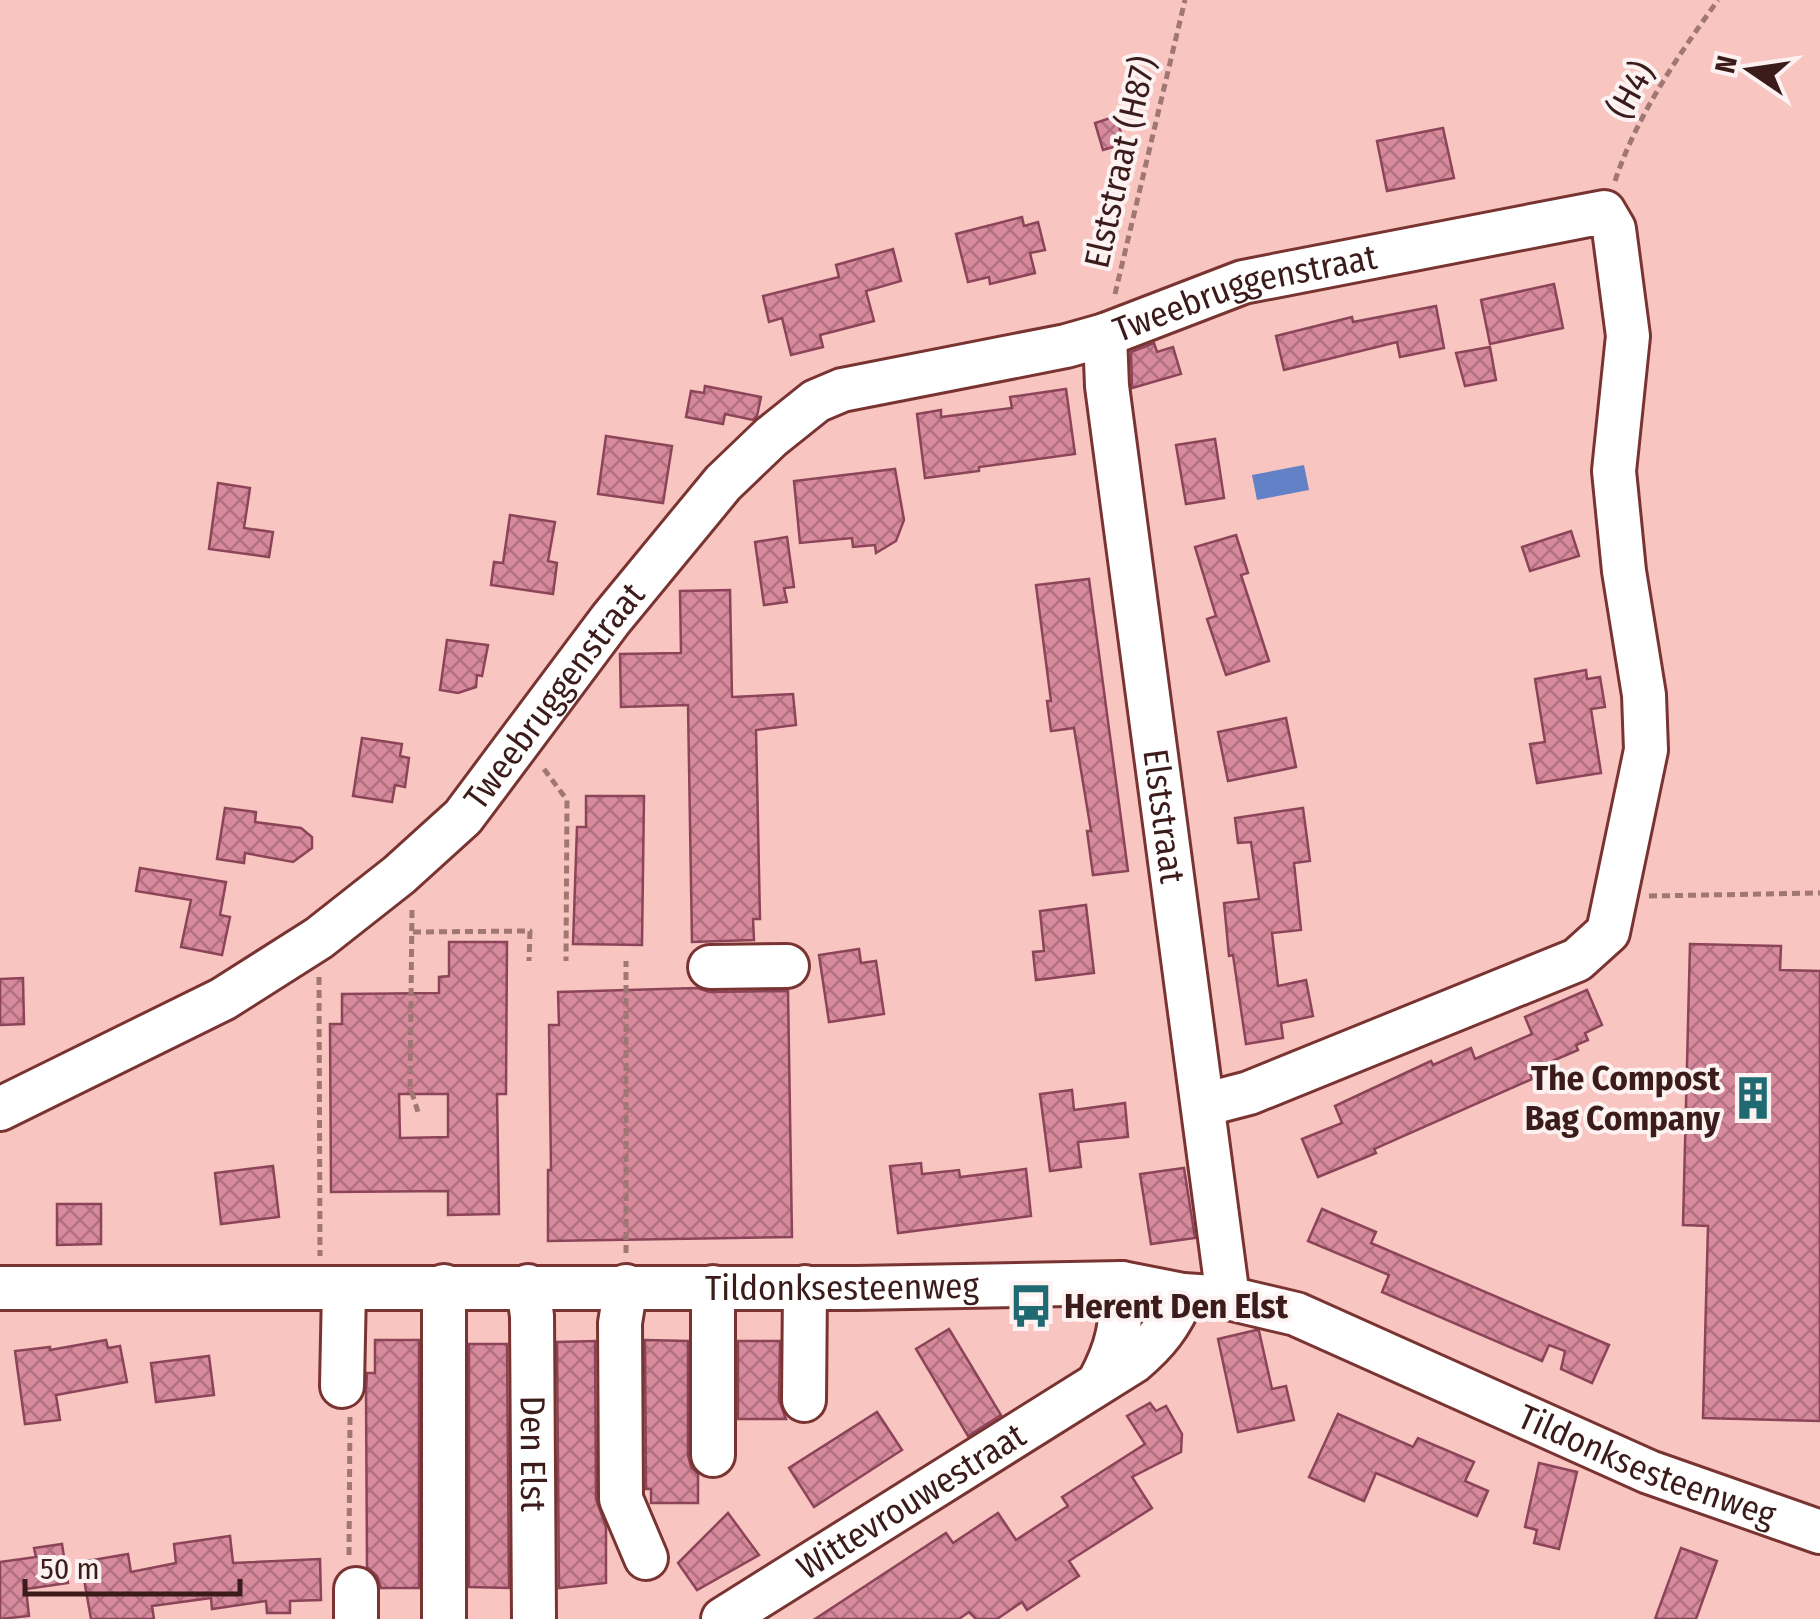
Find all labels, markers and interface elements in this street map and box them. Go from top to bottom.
north arrow [1700,20,1800,120]
street label: Elststraat (H87) [1075,52,1165,272]
text: N [1708,53,1744,76]
street label: (H4) [1598,54,1664,126]
street label: Tweebruggenstraat [1107,235,1381,351]
street label: Tweebruggenstraat [455,574,653,818]
street label: Elststraat [1134,747,1194,886]
place label: The Compost Bag Company [1525,1057,1721,1139]
building icon: The Compost Bag Company [1729,1074,1777,1122]
street label: Tildonksesteenweg [705,1265,980,1309]
bus stop icon: Herent Den Elst [1007,1282,1055,1330]
place label: Herent Den Elst [1064,1285,1289,1327]
street label: Tildonksesteenweg [1512,1395,1782,1536]
street label: Den Elst [512,1396,554,1512]
street label: Wittevrouwestraat [789,1414,1034,1588]
scale bar [25,1534,240,1596]
text: 50 m [40,1551,100,1587]

